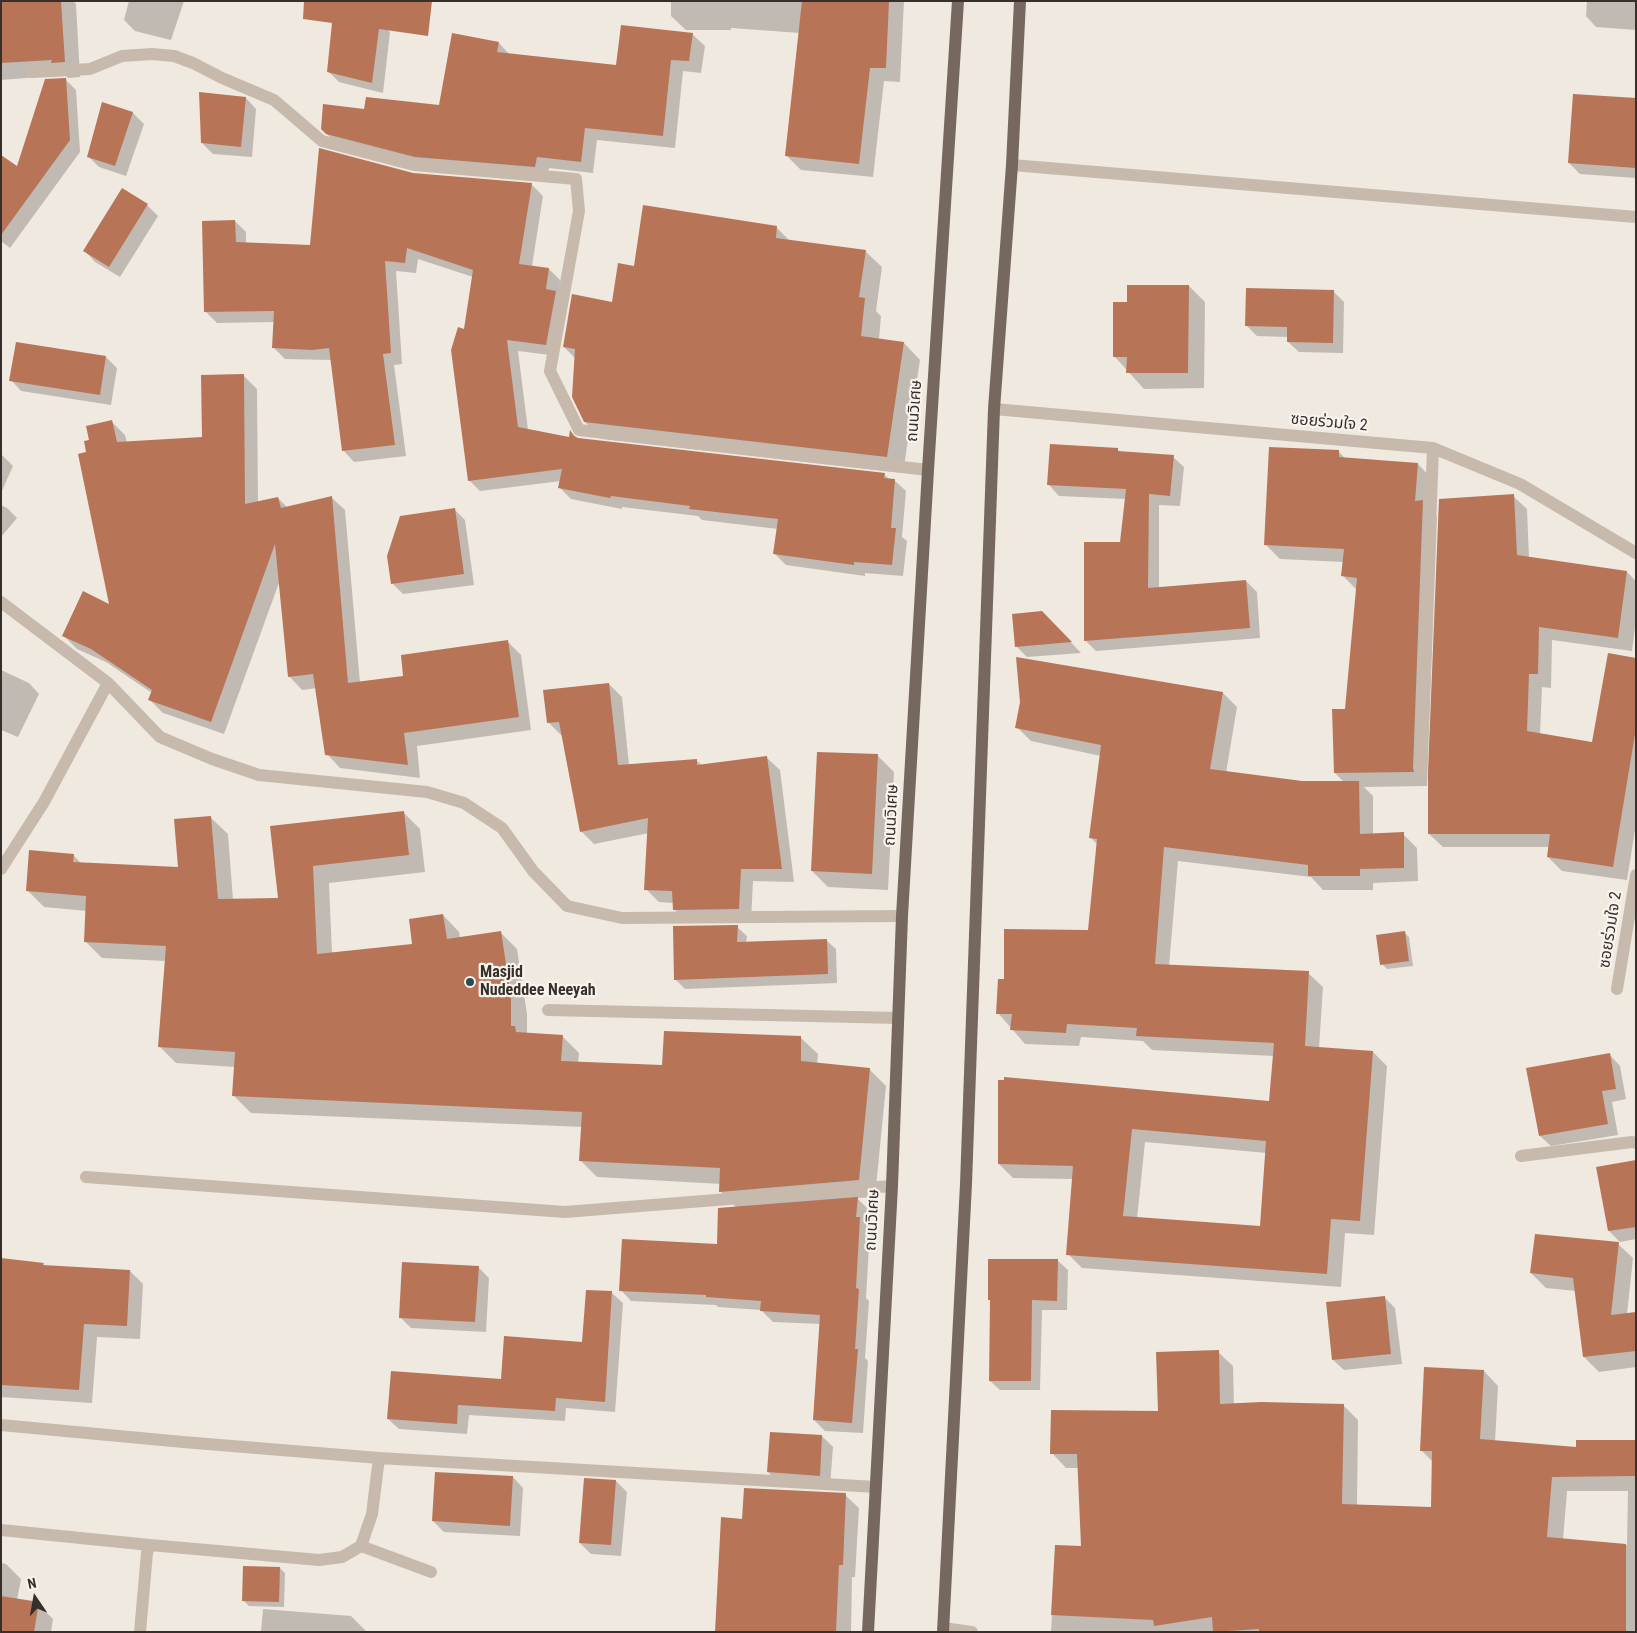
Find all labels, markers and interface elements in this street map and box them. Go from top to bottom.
street label: ถนนวิเศษ [903,379,927,443]
street label: ซอยร่วมใจ 2 [1290,410,1368,436]
street label: ถนนวิเศษ [881,784,903,846]
street label: ซอยร่วมใจ 2 [1595,890,1627,970]
place label: Masjid Nudeddee Neeyah [480,963,596,1001]
marker: Masjid Nudeddee Neeyah [464,976,476,988]
street label: ถนนวิเศษ [862,1189,884,1251]
north arrow [10,1573,60,1623]
text: N [26,1575,38,1592]

